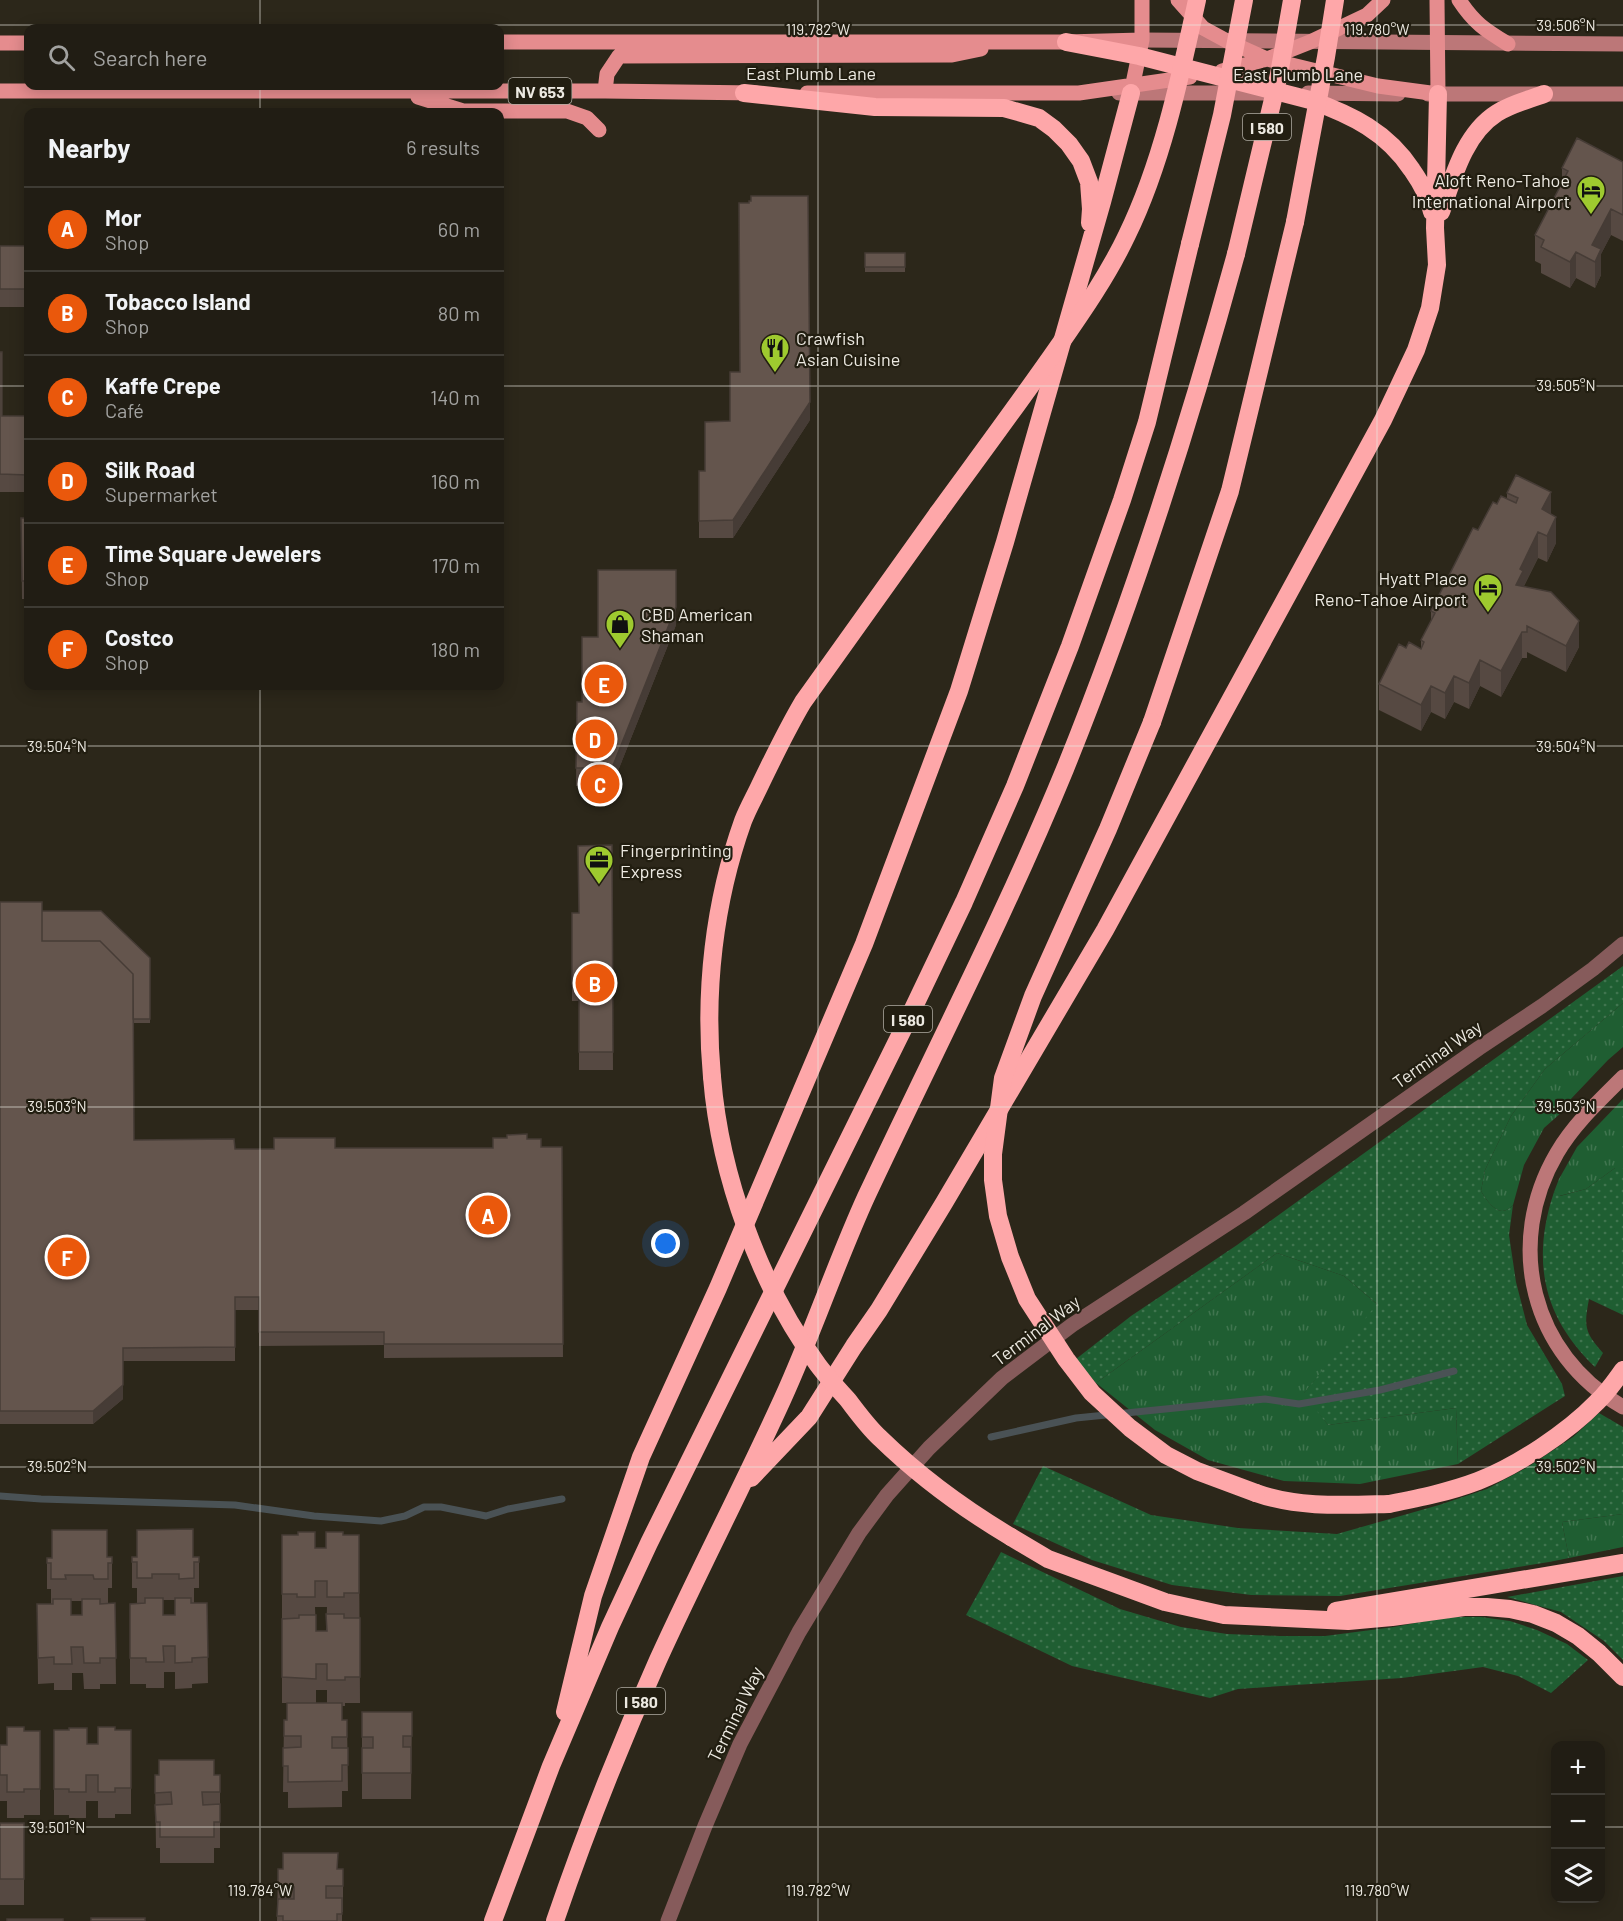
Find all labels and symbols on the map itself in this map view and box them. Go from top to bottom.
text: 39.506°N [1536,16,1596,34]
text: 119.782°W [786,20,850,38]
text: 119.780°W [1345,20,1409,38]
street label: East Plumb Lane [746,62,876,84]
street label: East Plumb Lane [1233,63,1363,85]
road number: NV 653 [508,78,572,104]
road number: I 580 [1243,114,1291,140]
place label: Aloft Reno-Tahoe International Airport [1412,169,1570,212]
hotel icon: Aloft Reno-Tahoe International Airport [1575,174,1607,216]
place label: Crawfish Asian Cuisine [796,327,900,370]
restaurant icon: Crawfish Asian Cuisine [759,332,791,374]
text: 39.505°N [1536,376,1596,394]
place label: Hyatt Place Reno-Tahoe Airport [1314,567,1467,610]
hotel icon: Hyatt Place Reno-Tahoe Airport [1472,572,1504,614]
place label: CBD American Shaman [641,603,753,646]
shop icon: CBD American Shaman [604,608,636,650]
pin: E [584,662,624,706]
pin: D [576,716,614,762]
text: 39.504°N [27,737,87,755]
text: 39.504°N [1536,737,1596,755]
pin: C [580,762,620,806]
place label: Fingerprinting Express [620,839,732,882]
office icon: Fingerprinting Express [583,844,615,886]
pin: B [576,960,614,1006]
road number: I 580 [884,1006,932,1032]
street label: Terminal Way [1388,1015,1486,1093]
text: 39.503°N [27,1097,87,1115]
text: 39.503°N [1536,1097,1596,1115]
pin: A [468,1192,508,1238]
your location [651,1229,680,1258]
pin: F [48,1234,86,1280]
street label: Terminal Way [988,1290,1084,1370]
text: 39.502°N [27,1457,87,1475]
text: 39.502°N [1536,1457,1596,1475]
street label: Terminal Way [702,1663,768,1765]
road number: I 580 [617,1688,665,1714]
text: 39.501°N [29,1818,85,1836]
text: 119.784°W [228,1881,292,1899]
text: 119.782°W [786,1881,850,1899]
text: 119.780°W [1345,1881,1409,1899]

